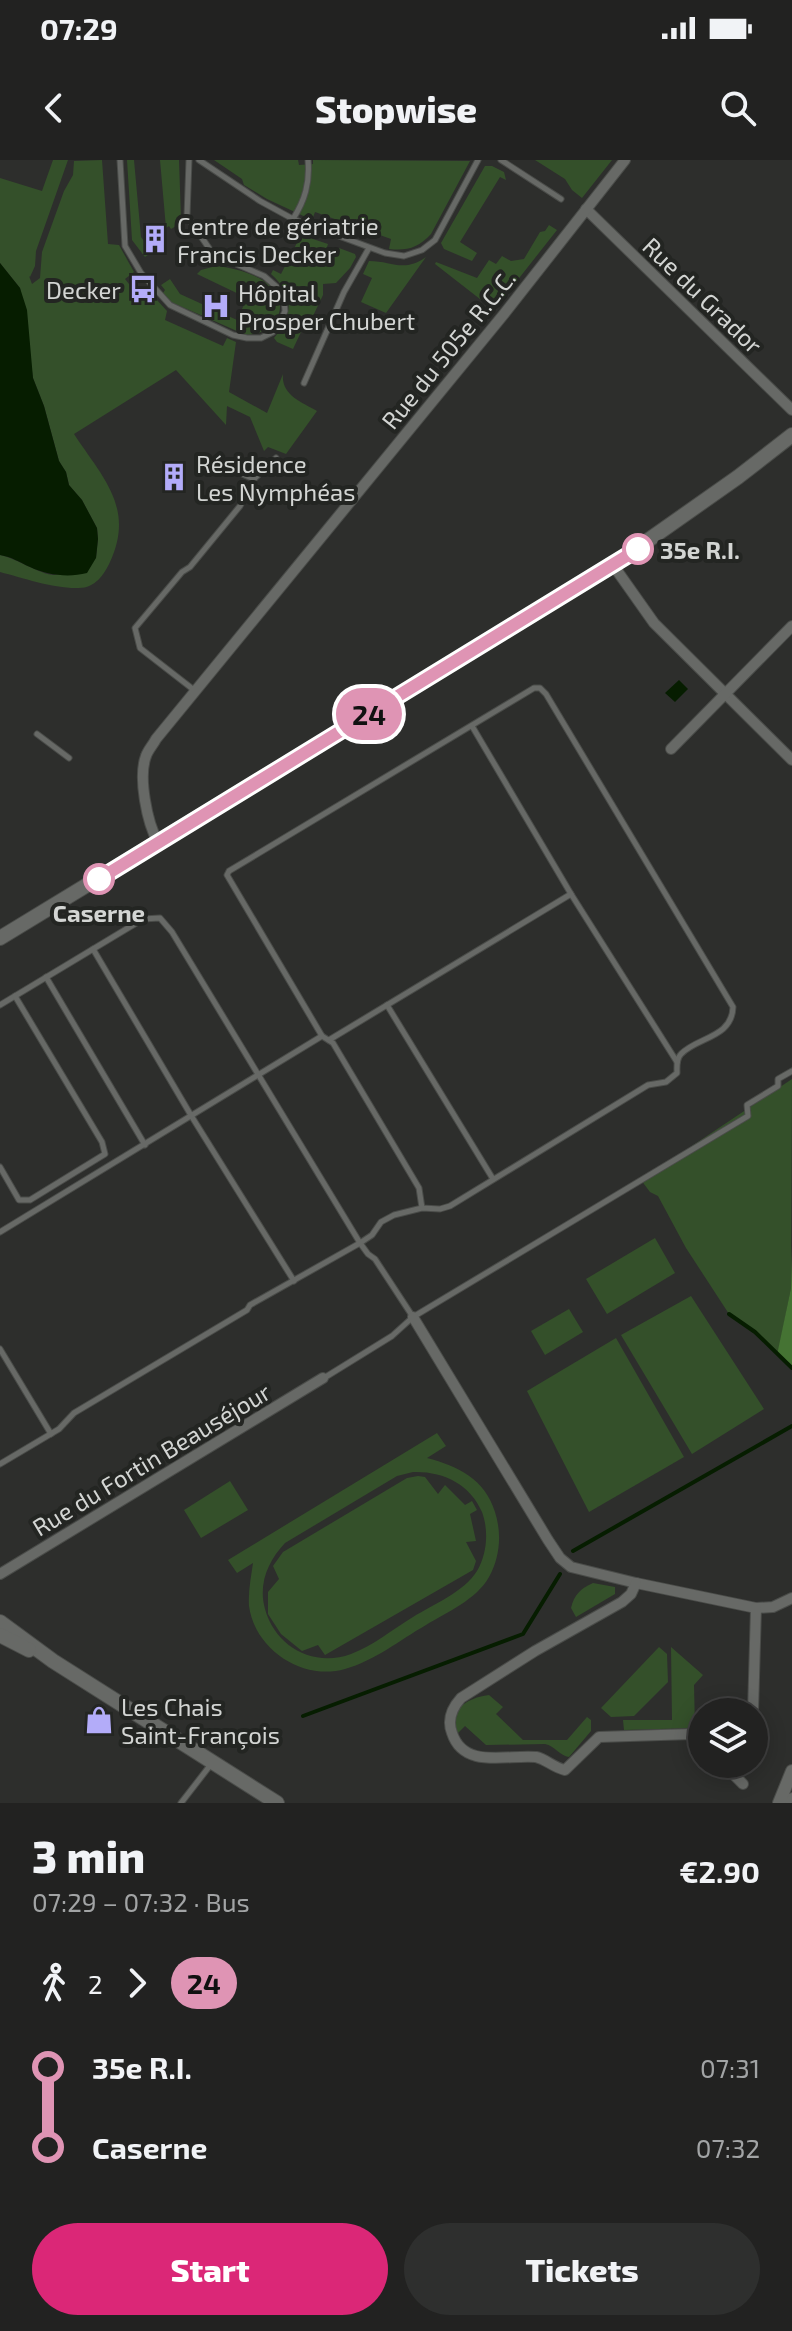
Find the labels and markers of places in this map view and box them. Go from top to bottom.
place label: Centre de gériatrie Francis Decker [177,211,379,268]
building icon: Centre de gériatrie Francis Decker [140,224,170,254]
bus stop icon: Decker [128,274,158,304]
place label: Decker [46,275,121,304]
place label: Hôpital Prosper Chubert [238,278,415,335]
hospital icon: Hôpital Prosper Chubert [201,291,231,321]
place label: Résidence Les Nymphéas [196,449,355,506]
building icon: Résidence Les Nymphéas [159,462,189,492]
marker: 35e R.I. [623,534,653,564]
place label: 35e R.I. [660,535,740,564]
marker: Caserne [84,864,114,894]
place label: Caserne [53,898,145,927]
place label: Les Chais Saint-François [121,1692,280,1750]
shop icon: Les Chais Saint-François [84,1705,114,1735]

